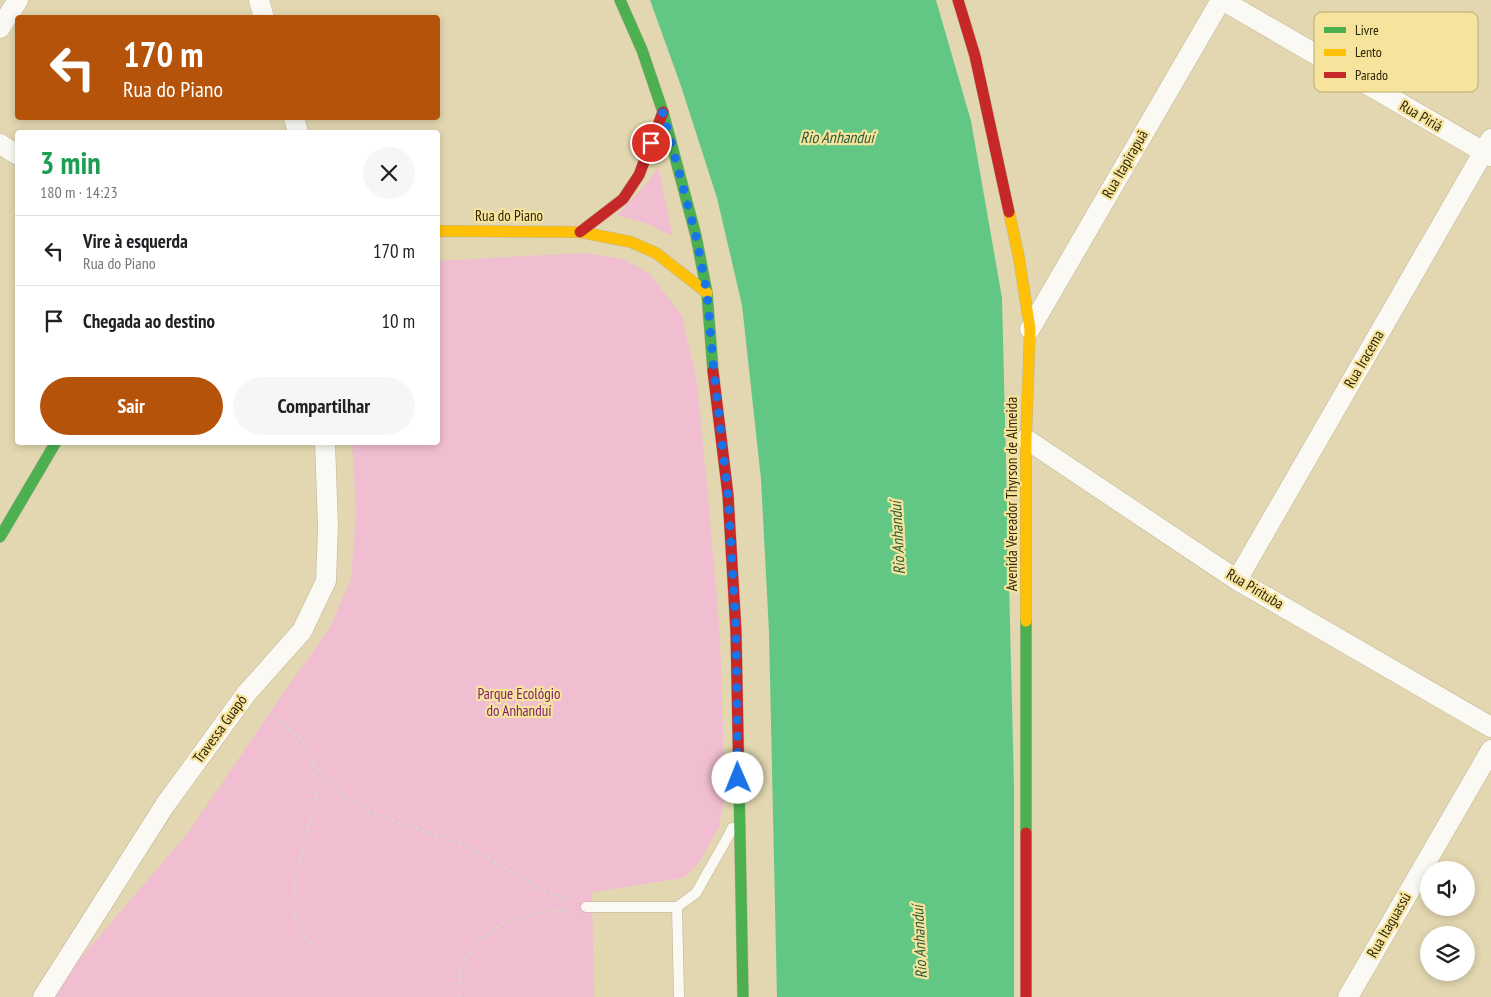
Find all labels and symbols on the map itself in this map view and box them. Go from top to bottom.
legend [1314,12,1478,92]
text: Livre [1355,21,1379,39]
text: Lento [1355,43,1382,61]
text: Parado [1355,66,1388,84]
street label: Rua Piriá [1396,96,1446,135]
pin [630,122,672,164]
street label: Rua Itapirapuã [1097,126,1152,201]
water label: Rio Anhanduí [800,127,877,147]
street label: Rua do Piano [475,206,543,225]
street label: Rua Iracema [1339,326,1388,391]
street label: Avenida Vereador Thyrson de Almeida [1002,397,1021,591]
water label: Rio Anhanduí [885,497,909,575]
street label: Rua Pirituba [1223,564,1287,613]
park label: Parque Ecológio do Anhanduí [477,684,561,720]
street label: Travessa Guapó [188,691,251,767]
position arrow [711,751,763,803]
street label: Rua Itaguassú [1362,889,1415,961]
water label: Rio Anhanduí [907,901,931,979]

